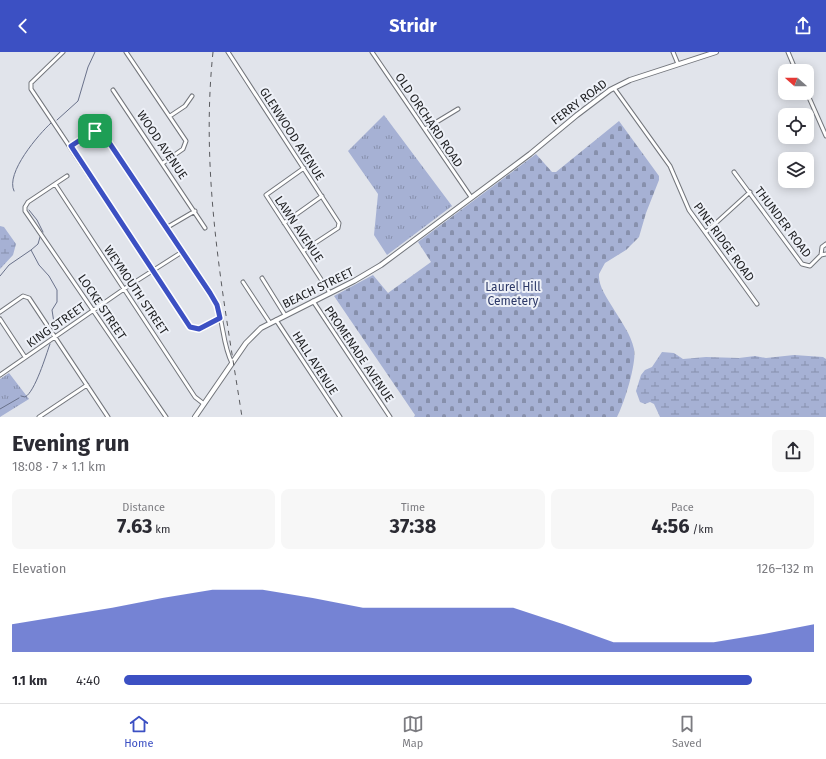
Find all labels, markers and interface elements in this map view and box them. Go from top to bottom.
icon: back [12,15,34,37]
text: Stridr [389,15,437,37]
icon: share [792,15,814,37]
north arrow [778,64,814,100]
map controls [778,64,814,188]
street label: OLD ORCHARD ROAD [392,70,466,170]
street label: FERRY ROAD [548,76,610,128]
street label: GLENWOOD AVENUE [257,85,327,183]
street label: WOOD AVENUE [134,108,190,182]
button: locate [778,108,814,144]
pin [78,114,112,148]
icon: arrive [84,120,106,142]
button: layers [778,152,814,188]
street label: THUNDER ROAD [752,184,814,260]
street label: LAWN AVENUE [272,193,326,265]
street label: PINE RIDGE ROAD [691,200,757,284]
street label: WEYMOUTH STREET [101,243,171,338]
street label: BEACH STREET [280,264,357,311]
street label: LOCKE STREET [75,272,129,343]
park label: Laurel Hill Cemetery [485,280,541,308]
street label: KING STREET [24,299,89,350]
street label: PROMENADE AVENUE [322,303,396,405]
street label: HALL AVENUE [289,329,341,397]
text: Evening run [12,430,129,457]
button: share [772,430,814,472]
text: 18:08 · 7 × 1.1 km [12,459,106,474]
text: Distance [122,501,165,514]
text: Time [401,501,425,514]
text: Pace [671,501,694,514]
text: 7.63 [117,514,152,538]
text: 37:38 [390,514,436,538]
text: 4:56 [651,514,690,538]
text: km [152,523,170,536]
text: /km [690,523,713,536]
text: Elevation [12,561,66,576]
text: 126–132 m [756,561,814,576]
text: 1.1 km [12,673,47,688]
text: 4:40 [76,673,100,688]
tab: Home [124,713,153,750]
tab: Map [402,713,424,750]
tab: Saved [672,713,702,750]

